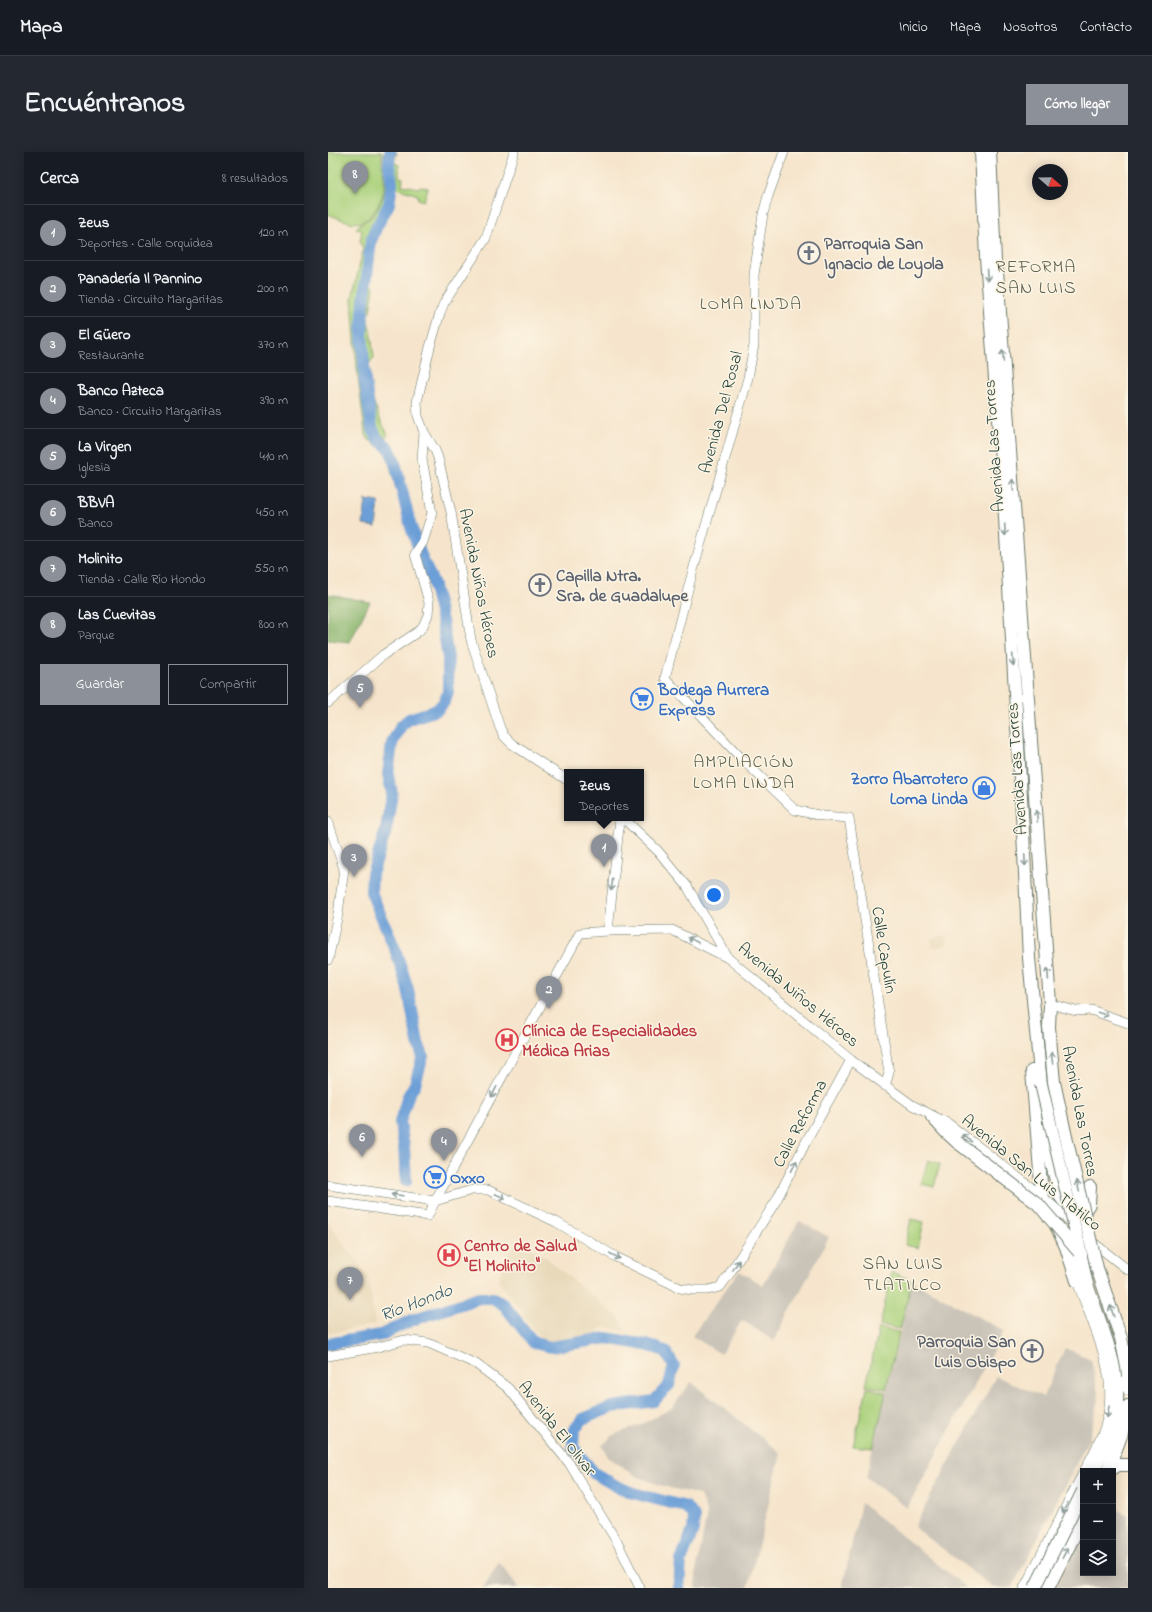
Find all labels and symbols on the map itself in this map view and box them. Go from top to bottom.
pin: 8 [342,161,368,194]
north arrow [1032,164,1068,200]
place label: Parroquia San Ignacio de Loyola [824,232,944,279]
church icon: Parroquia San Ignacio de Loyola [796,240,822,266]
district label: REFORMA SAN LUIS [995,255,1077,302]
one-way arrow [984,268,991,281]
district label: LOMA LINDA [700,292,802,318]
street label: Avenida Del Rosal [693,348,750,476]
one-way arrow [1000,350,1007,363]
street label: Avenida Las Torres [977,379,1012,513]
one-way arrow [1010,479,1017,492]
street label: Avenida Niños Héroes [452,506,505,660]
one-way arrow [1002,523,1009,536]
place label: Capilla Ntra. Sra. de Guadalupe [556,564,690,609]
church icon: Capilla Ntra. Sra. de Guadalupe [527,572,553,598]
one-way arrow [1009,653,1016,666]
pin: 5 [347,675,373,708]
place label: Bodega Aurrera Express [657,678,769,723]
supermarket icon: Bodega Aurrera Express [629,686,655,712]
street label: Avenida Las Torres [1000,702,1035,836]
district label: AMPLIACIÓN LOMA LINDA [693,750,795,797]
place label: Zorro Abarrotero Loma Linda [850,767,968,812]
shop icon: Zorro Abarrotero Loma Linda [971,775,997,801]
one-way arrow [1033,810,1040,823]
pin: 1 [591,834,617,867]
pin: 3 [341,844,367,877]
one-way arrow [1021,853,1028,866]
one-way arrow [609,878,616,891]
your location [704,885,724,905]
street label: Calle Capulín [864,905,903,996]
one-way arrow [688,935,700,943]
street label: Avenida Niños Héroes [732,937,864,1054]
one-way arrow [1044,968,1051,981]
pin: 2 [536,976,562,1009]
one-way arrow [1096,1011,1109,1018]
place label: Clínica de Especialidades Médica Arias [522,1019,698,1064]
hospital icon: Clínica de Especialidades Médica Arias [494,1027,520,1053]
street label: Avenida Las Torres [1055,1044,1104,1179]
one-way arrow [1048,1052,1056,1065]
street label: Calle Reforma [767,1075,834,1172]
one-way arrow [490,1086,497,1098]
street label: Avenida San Luis Tlatilco [956,1109,1107,1238]
pin: 6 [349,1124,375,1157]
pin: 4 [431,1128,457,1161]
one-way arrow [961,1134,972,1142]
one-way arrow [791,1160,798,1172]
supermarket icon: Oxxo [422,1164,448,1190]
place label: Oxxo [450,1166,485,1191]
one-way arrow [1073,1179,1081,1192]
one-way arrow [391,1192,404,1199]
one-way arrow [493,1192,505,1200]
place label: Centro de Salud "El Molinito" [463,1234,577,1279]
hospital icon: Centro de Salud "El Molinito" [436,1242,462,1268]
one-way arrow [609,1252,621,1260]
district label: SAN LUIS TLATILCO [862,1252,944,1299]
one-way arrow [732,1259,740,1271]
pin: 7 [337,1267,363,1300]
water label: Río Hondo [377,1278,457,1329]
one-way arrow [1107,1305,1115,1317]
place label: Parroquia San Luis Obispo [917,1330,1017,1375]
church icon: Parroquia San Luis Obispo [1019,1338,1045,1364]
street label: Avenida El Olivar [512,1376,603,1483]
one-way arrow [1103,1406,1111,1419]
one-way arrow [1061,1502,1068,1514]
one-way arrow [1062,1547,1069,1559]

